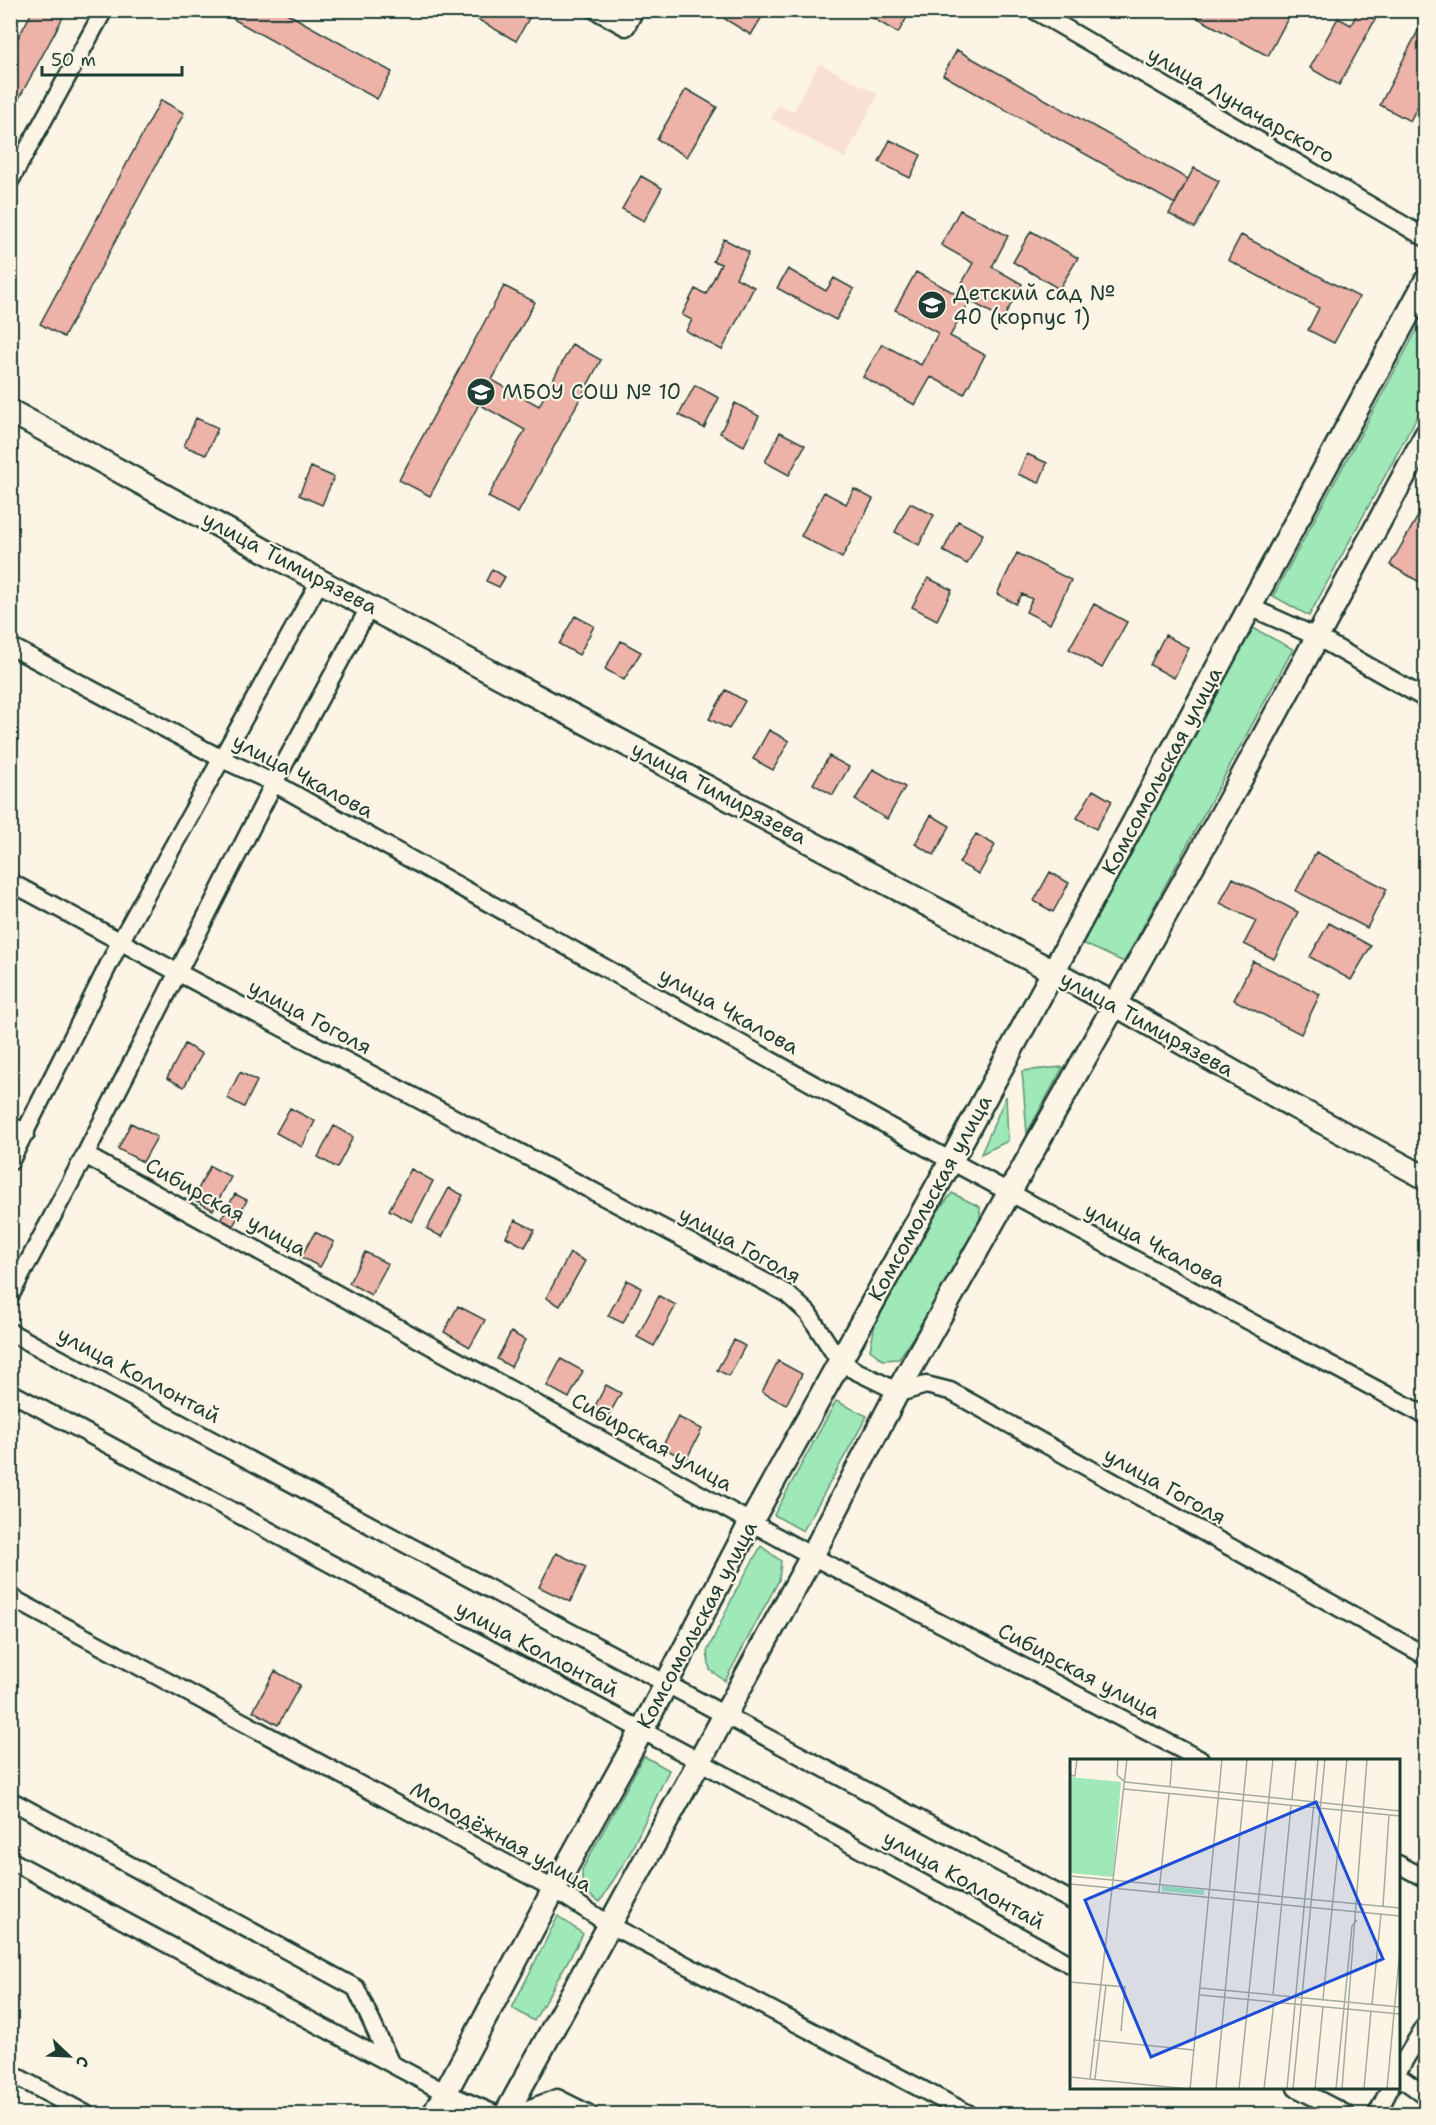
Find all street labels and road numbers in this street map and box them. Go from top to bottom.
street label: улица Луначарского [1142,40,1340,170]
street label: улица Тимирязева [197,505,383,621]
street label: Комсомольская улица [1095,662,1229,880]
street label: улица Чкалова [228,727,378,825]
street label: улица Тимирязева [626,735,812,851]
street label: улица Чкалова [654,961,804,1061]
street label: улица Тимирязева [1055,965,1239,1083]
street label: улица Гоголя [244,973,376,1061]
street label: Комсомольская улица [862,1090,998,1306]
street label: Сибирская улица [140,1151,312,1263]
street label: улица Чкалова [1080,1196,1230,1294]
street label: улица Гоголя [674,1200,806,1290]
street label: улица Коллонтай [53,1320,226,1430]
street label: Сибирская улица [566,1386,738,1498]
street label: улица Гоголя [1099,1441,1231,1531]
street label: Комсомольская улица [630,1516,764,1734]
street label: улица Коллонтай [451,1594,624,1704]
street label: Сибирская улица [993,1616,1165,1726]
street label: Молодёжная улица [405,1775,597,1899]
street label: улица Коллонтай [878,1824,1050,1936]

